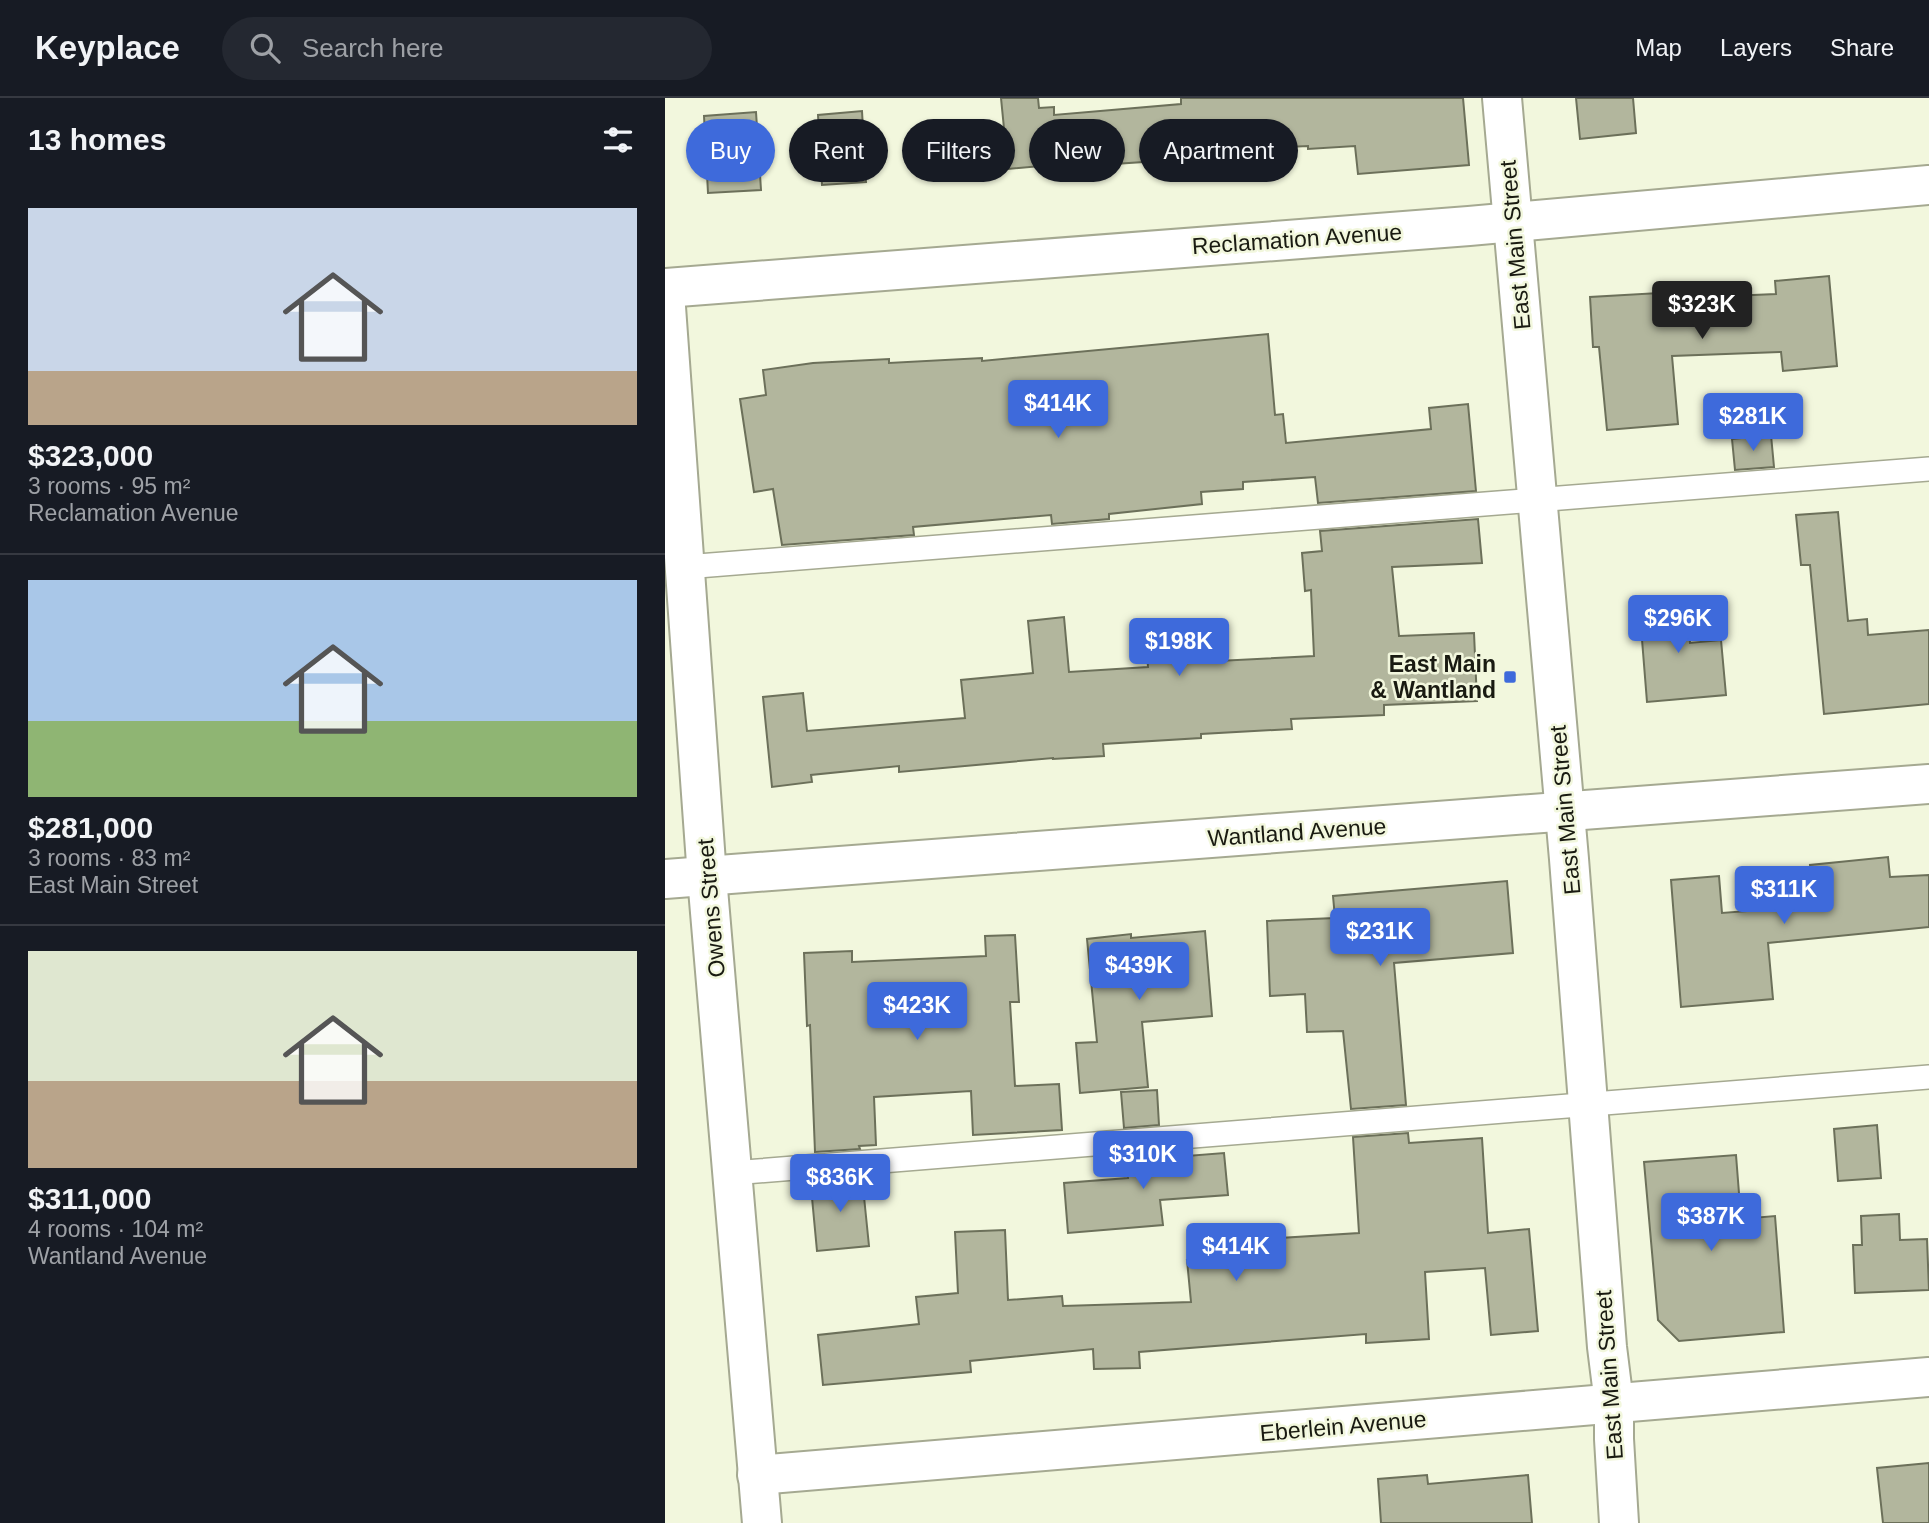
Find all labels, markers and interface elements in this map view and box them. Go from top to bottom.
search box [222,17,712,80]
text: Keyplace [35,29,180,66]
icon: search [246,29,284,67]
text: Search here [302,33,444,63]
text: Map [1635,34,1682,61]
text: Layers [1720,34,1792,61]
text: Share [1830,34,1894,61]
chip: Buy [686,119,775,182]
chip: Rent [789,119,888,182]
chip: Filters [902,119,1015,182]
chip: New [1029,119,1125,182]
chip: Apartment [1139,119,1298,182]
icon: filters [599,121,637,159]
text: 13 homes [28,123,166,156]
street label: East Main Street [1495,159,1535,331]
street label: Reclamation Avenue [1191,219,1403,259]
icon: home [270,254,396,380]
pin: $323K [1653,282,1751,341]
text: $323K [1668,291,1736,317]
pin: $414K [1009,380,1107,440]
text: $414K [1024,390,1092,416]
pin: $281K [1704,394,1802,453]
text: $281K [1719,403,1787,429]
text: $323,000 [28,439,153,472]
text: 3 rooms · 95 m² [28,473,190,499]
text: Reclamation Avenue [28,500,239,526]
pin: $296K [1629,596,1727,655]
text: $296K [1644,605,1712,631]
pin: $198K [1130,618,1228,678]
icon: home [270,626,396,752]
text: $198K [1145,628,1213,654]
place label: East Main & Wantland [1370,651,1496,703]
marker: East Main & Wantland [1502,669,1518,685]
street label: East Main Street [1545,724,1585,896]
text: $281,000 [28,811,153,844]
street label: Wantland Avenue [1207,813,1387,851]
street label: Owens Street [692,837,730,979]
text: 3 rooms · 83 m² [28,845,190,871]
pin: $311K [1735,866,1833,926]
text: East Main Street [28,872,198,898]
text: $311K [1751,876,1817,902]
pin: $231K [1331,908,1429,968]
text: $231K [1346,918,1414,944]
pin: $439K [1090,942,1188,1002]
text: $439K [1105,952,1173,978]
pin: $423K [868,982,966,1042]
text: $423K [883,992,951,1018]
icon: home [270,997,396,1123]
pin: $310K [1094,1132,1192,1191]
text: $310K [1109,1141,1177,1167]
pin: $836K [791,1154,889,1214]
text: $836K [806,1164,874,1190]
text: $311,000 [28,1182,151,1215]
pin: $387K [1662,1194,1760,1253]
text: $387K [1677,1203,1745,1229]
text: 4 rooms · 104 m² [28,1216,203,1242]
pin: $414K [1187,1224,1285,1283]
text: $414K [1202,1233,1270,1259]
text: Wantland Avenue [28,1243,207,1269]
street label: East Main Street [1590,1289,1628,1461]
street label: Eberlein Avenue [1259,1406,1427,1446]

